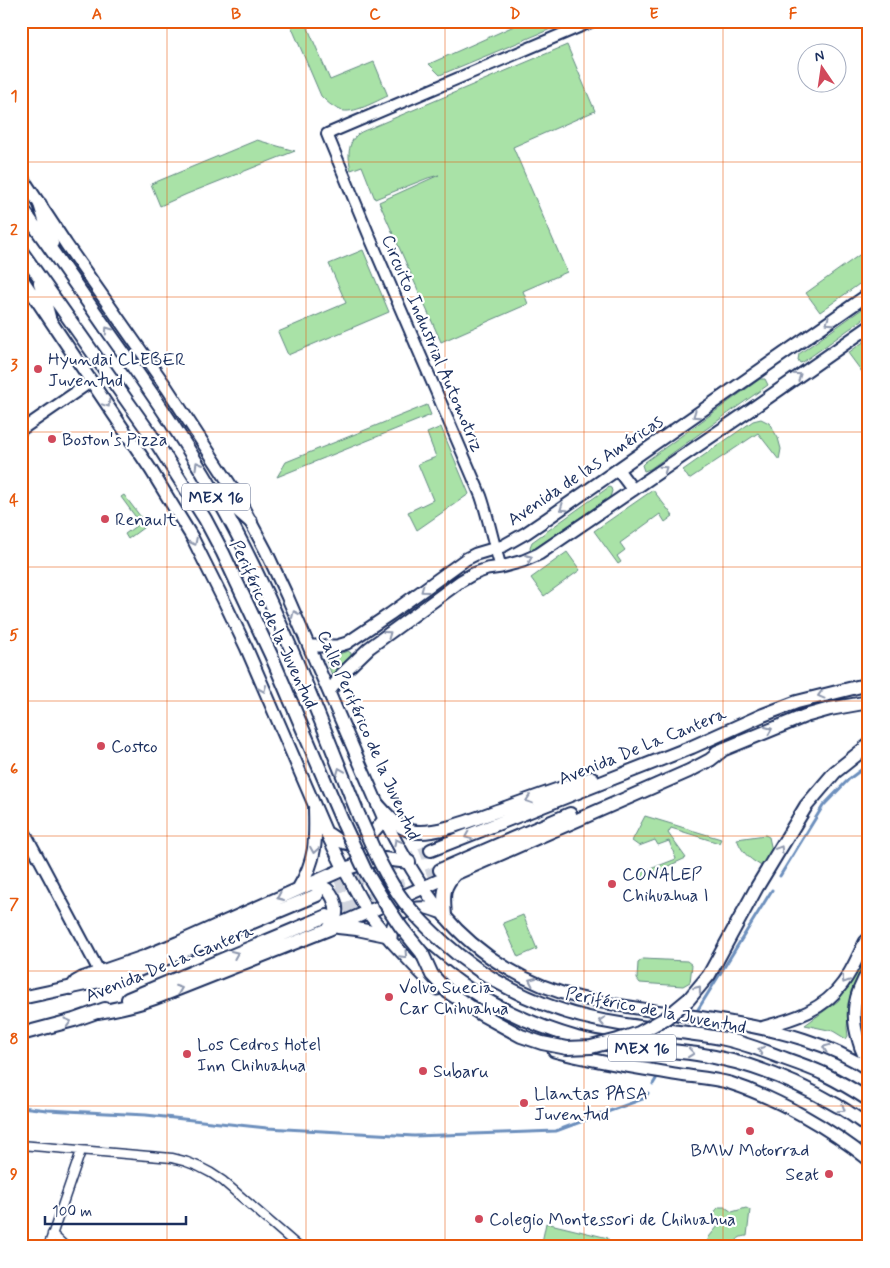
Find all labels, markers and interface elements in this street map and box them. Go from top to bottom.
text: A [92,4,102,25]
text: B [231,4,241,25]
text: C [369,4,381,25]
text: D [509,4,521,25]
text: E [649,4,659,25]
text: F [789,4,798,25]
north arrow [798,42,848,92]
text: N [813,46,826,66]
text: 1 [10,86,18,107]
text: 2 [10,220,18,241]
street label: Circuito Industrial Automotriz [375,231,489,456]
one-way arrow [825,316,835,325]
one-way arrow [105,327,114,336]
place label: Hyundai CLEBER Juventud [48,348,185,393]
text: 3 [10,355,18,376]
marker: Hyundai CLEBER Juventud [32,363,44,375]
one-way arrow [792,374,801,382]
one-way arrow [101,399,110,408]
one-way arrow [692,409,702,418]
street label: Avenida de las Américas [503,410,668,532]
place label: Boston's Pizza [62,428,167,452]
marker: Boston's Pizza [46,433,58,445]
one-way arrow [195,462,205,471]
one-way arrow [658,466,668,475]
road number: MEX 16 [182,484,250,511]
text: 4 [9,490,19,511]
one-way arrow [559,502,569,511]
place label: Renault [115,508,177,532]
marker: Renault [99,513,111,525]
street label: Periférico de la Juventud [223,536,323,713]
one-way arrow [188,537,198,546]
one-way arrow [524,554,533,565]
one-way arrow [420,584,430,593]
one-way arrow [291,610,302,619]
text: 5 [9,625,19,646]
street label: Calle Periférico de la Juventud [311,627,425,844]
one-way arrow [382,631,392,640]
one-way arrow [257,684,268,693]
one-way arrow [818,690,826,700]
street label: Avenida De La Cantera [555,702,730,792]
one-way arrow [764,726,773,737]
place label: Costco [111,735,158,759]
marker: Costco [95,740,107,752]
text: 6 [10,759,18,780]
one-way arrow [336,767,347,776]
one-way arrow [526,794,534,804]
one-way arrow [464,829,473,840]
one-way arrow [393,839,403,848]
one-way arrow [774,845,783,854]
one-way arrow [309,847,320,855]
place label: CONALEP Chihuahua I [622,863,709,908]
marker: CONALEP Chihuahua I [606,878,618,890]
one-way arrow [276,891,285,902]
text: 7 [9,894,19,915]
street label: Avenida De La Cantera [82,919,257,1009]
one-way arrow [398,949,407,958]
one-way arrow [230,950,239,961]
one-way arrow [841,974,851,983]
place label: Volvo Suecia Car Chihuahua [399,976,509,1021]
one-way arrow [528,976,537,987]
street label: Periférico de la Juventud [563,982,748,1040]
one-way arrow [175,985,183,995]
one-way arrow [692,986,700,995]
marker: Volvo Suecia Car Chihuahua [383,991,395,1003]
one-way arrow [597,1016,606,1026]
one-way arrow [64,1017,72,1027]
text: 8 [9,1029,19,1050]
place label: Los Cedros Hotel Inn Chihuahua [197,1033,321,1078]
road number: MEX 16 [608,1034,676,1062]
one-way arrow [822,1044,831,1054]
one-way arrow [758,1046,766,1056]
one-way arrow [688,1047,696,1058]
marker: Los Cedros Hotel Inn Chihuahua [181,1048,193,1060]
place label: Subaru [433,1060,489,1084]
marker: Subaru [417,1065,429,1077]
place label: Llantas PASA Juventud [534,1082,648,1127]
marker: Llantas PASA Juventud [518,1097,530,1109]
one-way arrow [837,1103,846,1112]
marker: BMW Motorrad [744,1125,756,1137]
place label: BMW Motorrad [691,1139,809,1163]
place label: Seat [785,1163,819,1187]
text: 9 [10,1164,18,1185]
marker: Seat [823,1168,835,1180]
scale bar [45,1193,186,1225]
text: 100 m [52,1202,92,1222]
place label: Colegio Montessori de Chihuahua [489,1208,736,1233]
marker: Colegio Montessori de Chihuahua [473,1213,485,1225]

